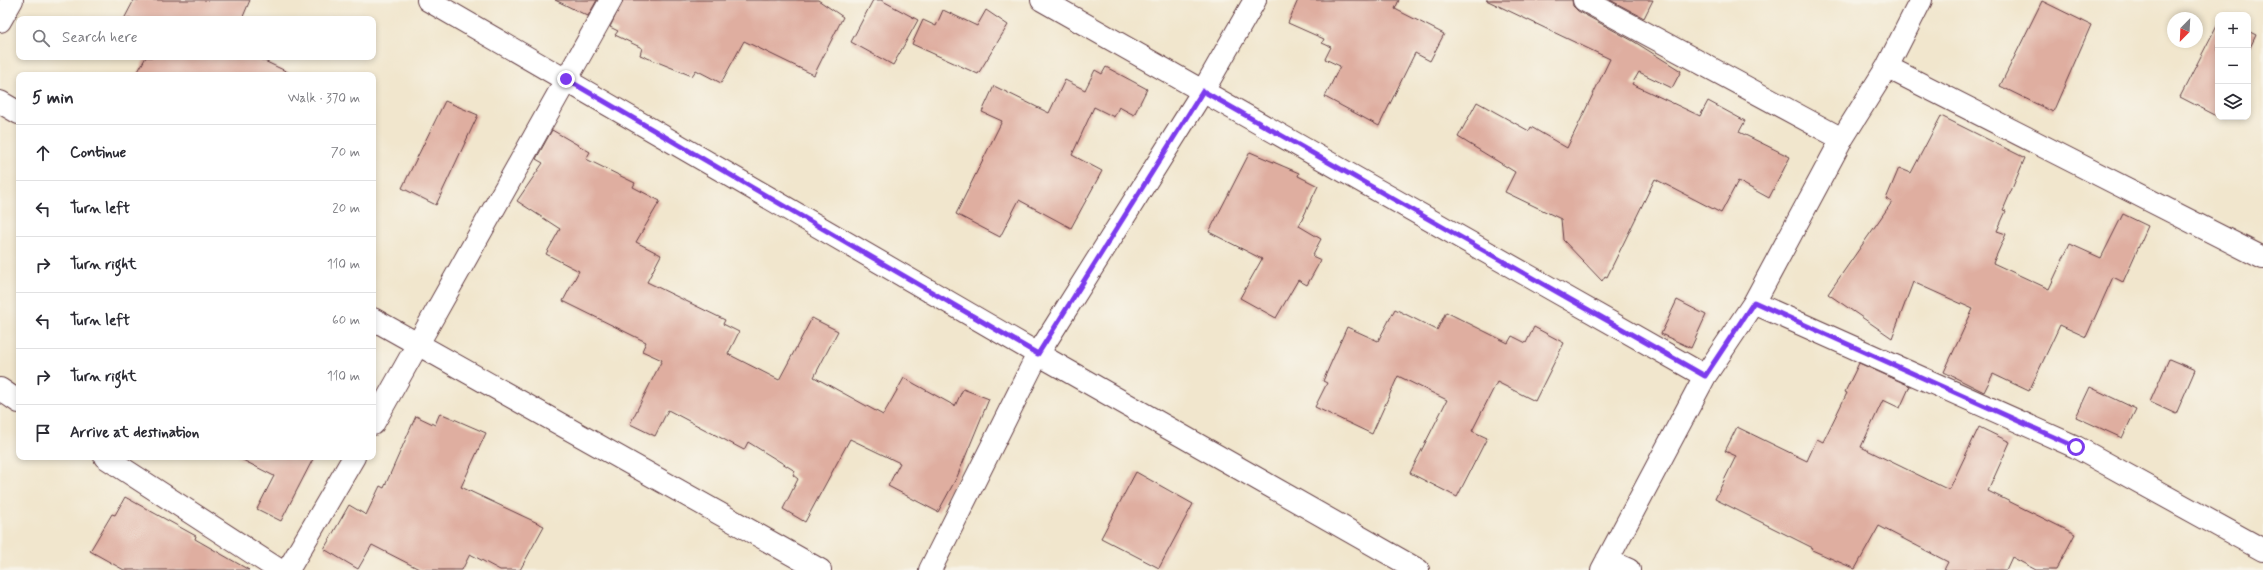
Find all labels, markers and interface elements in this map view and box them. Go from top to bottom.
north arrow [2167,12,2203,48]
map controls [2215,12,2251,120]
button: + [2215,12,2251,48]
search box [16,16,376,60]
icon: search [30,27,52,49]
text: Search here [62,28,138,48]
button: − [2215,48,2251,84]
route end [557,70,575,88]
button: layers [2215,84,2251,120]
text: 5 min [32,87,74,109]
text: Walk · 370 m [288,90,360,107]
icon: ahead [32,142,54,164]
text: Continue [70,143,126,163]
text: 70 m [331,144,360,161]
icon: left [32,198,54,220]
text: Turn left [70,199,130,219]
text: 20 m [332,200,360,217]
icon: right [32,254,54,276]
text: Turn right [70,255,137,275]
text: 110 m [327,256,360,273]
icon: left [32,310,54,332]
text: Turn left [70,311,130,331]
text: 60 m [332,312,360,329]
icon: right [32,366,54,388]
text: Turn right [70,367,137,387]
text: 110 m [327,368,360,385]
icon: arrive [32,422,54,444]
text: Arrive at destination [70,423,199,443]
route start [2067,438,2085,456]

